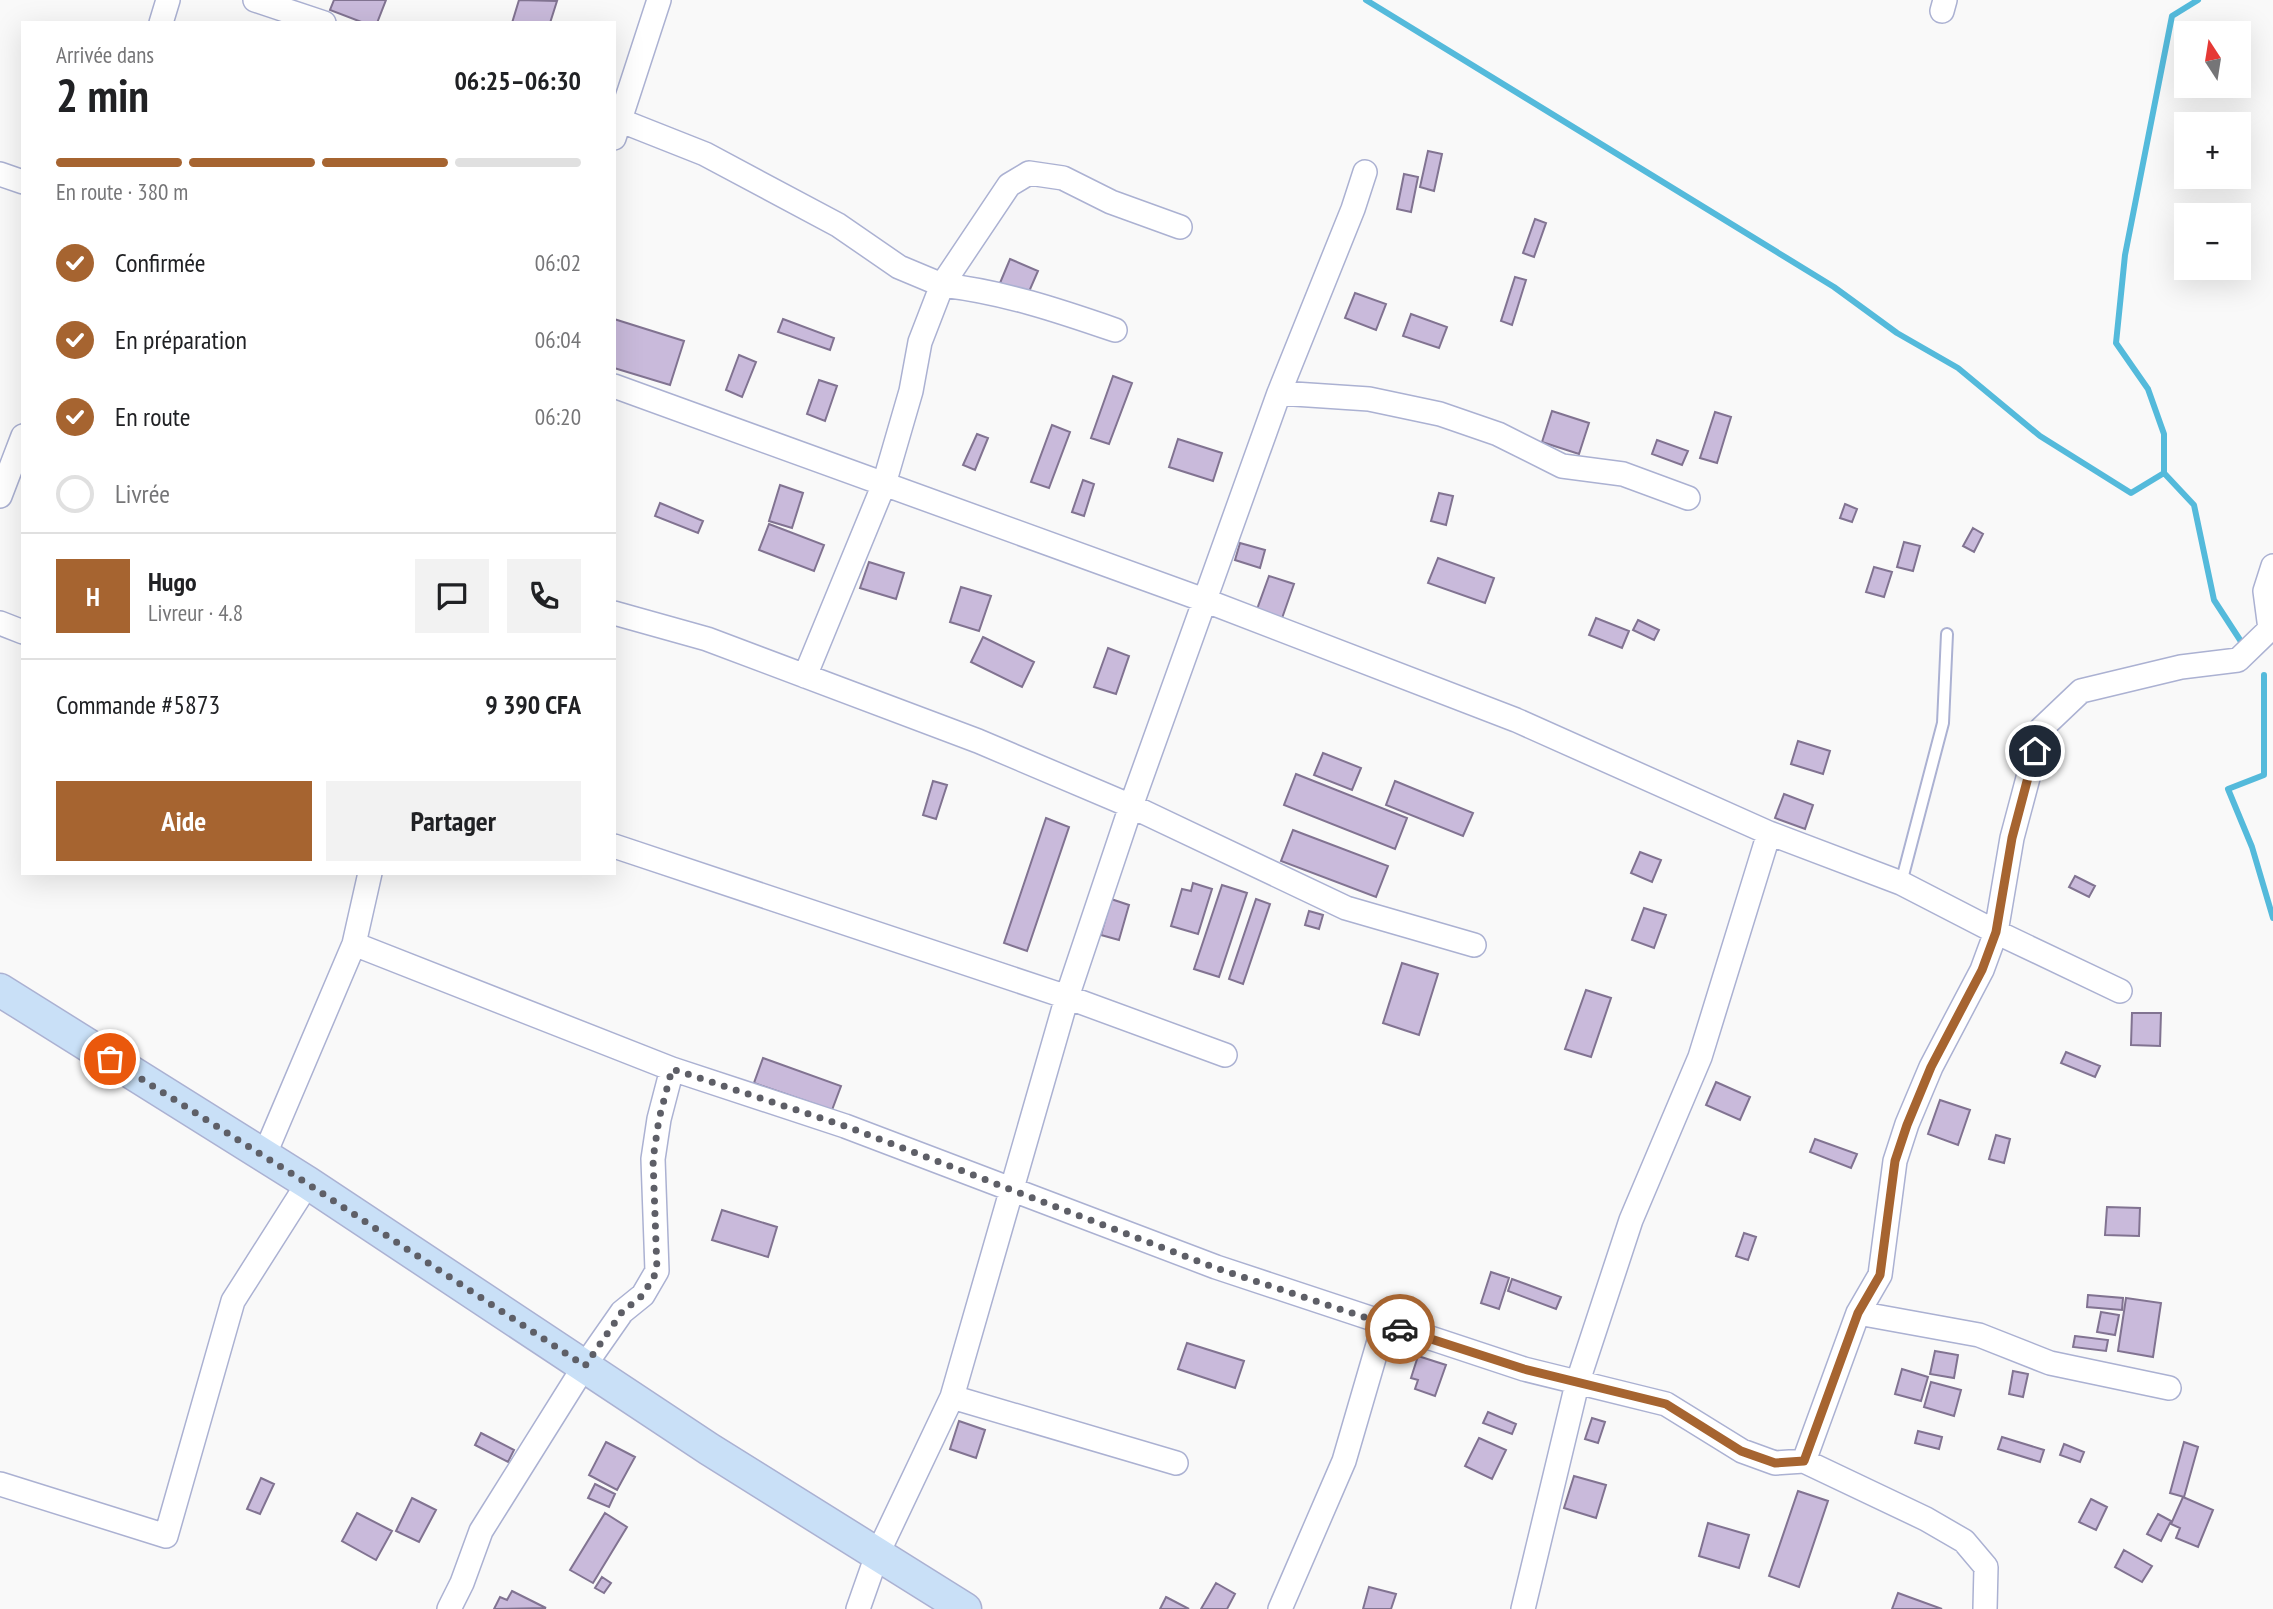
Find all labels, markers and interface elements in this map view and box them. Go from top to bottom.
north arrow [2174,21,2250,98]
map controls [2174,21,2251,280]
text: Arrivée dans [56,40,154,69]
text: 06:25–06:30 [454,64,581,97]
text: 2 min [56,65,149,125]
button: + [2174,112,2251,189]
text: En route · 380 m [56,177,188,206]
button: − [2174,203,2251,280]
icon: check [56,244,94,282]
text: Confirmée [115,246,206,279]
text: 06:02 [535,248,581,277]
icon: check [56,321,94,359]
text: En préparation [115,323,247,356]
text: 06:04 [535,325,581,354]
icon: check [56,398,94,436]
text: En route [115,400,190,433]
text: 06:20 [535,402,581,431]
text: Livrée [115,477,170,510]
button: chat [415,559,489,633]
button: phone [507,559,581,633]
text: Hugo [148,565,197,598]
text: H [86,580,100,613]
text: Livreur · 4.8 [148,598,243,627]
text: Commande #5873 [56,688,220,721]
text: 9 390 CFA [485,688,581,721]
pin [2005,721,2065,781]
icon: home [2016,732,2054,770]
button: Aide [56,781,312,861]
button: Partager [326,781,581,861]
pin [80,1029,140,1089]
icon: bag [91,1040,129,1078]
courier [1365,1294,1435,1364]
icon: car [1381,1310,1419,1348]

